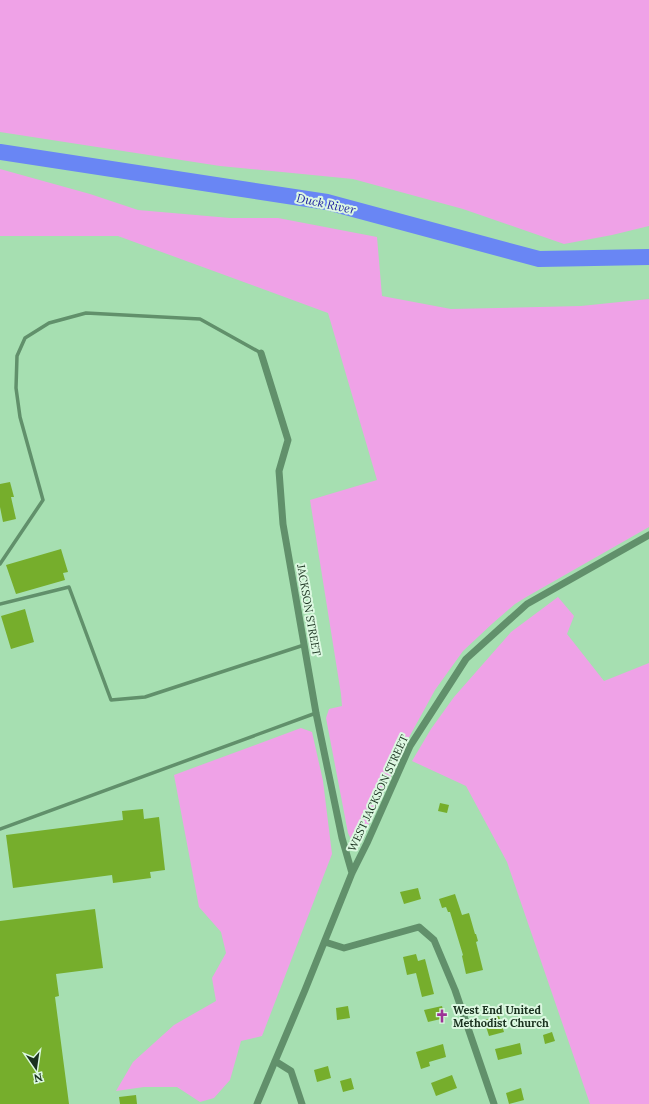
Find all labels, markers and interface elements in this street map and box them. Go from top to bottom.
water label: Duck River [295,190,357,217]
street label: JACKSON STREET [294,562,324,657]
street label: WEST JACKSON STREET [345,733,411,853]
place label: West End United Methodist Church [453,1003,549,1030]
church icon: West End United Methodist Church [434,1008,450,1024]
north arrow [16,1048,56,1088]
text: N [32,1070,44,1086]

